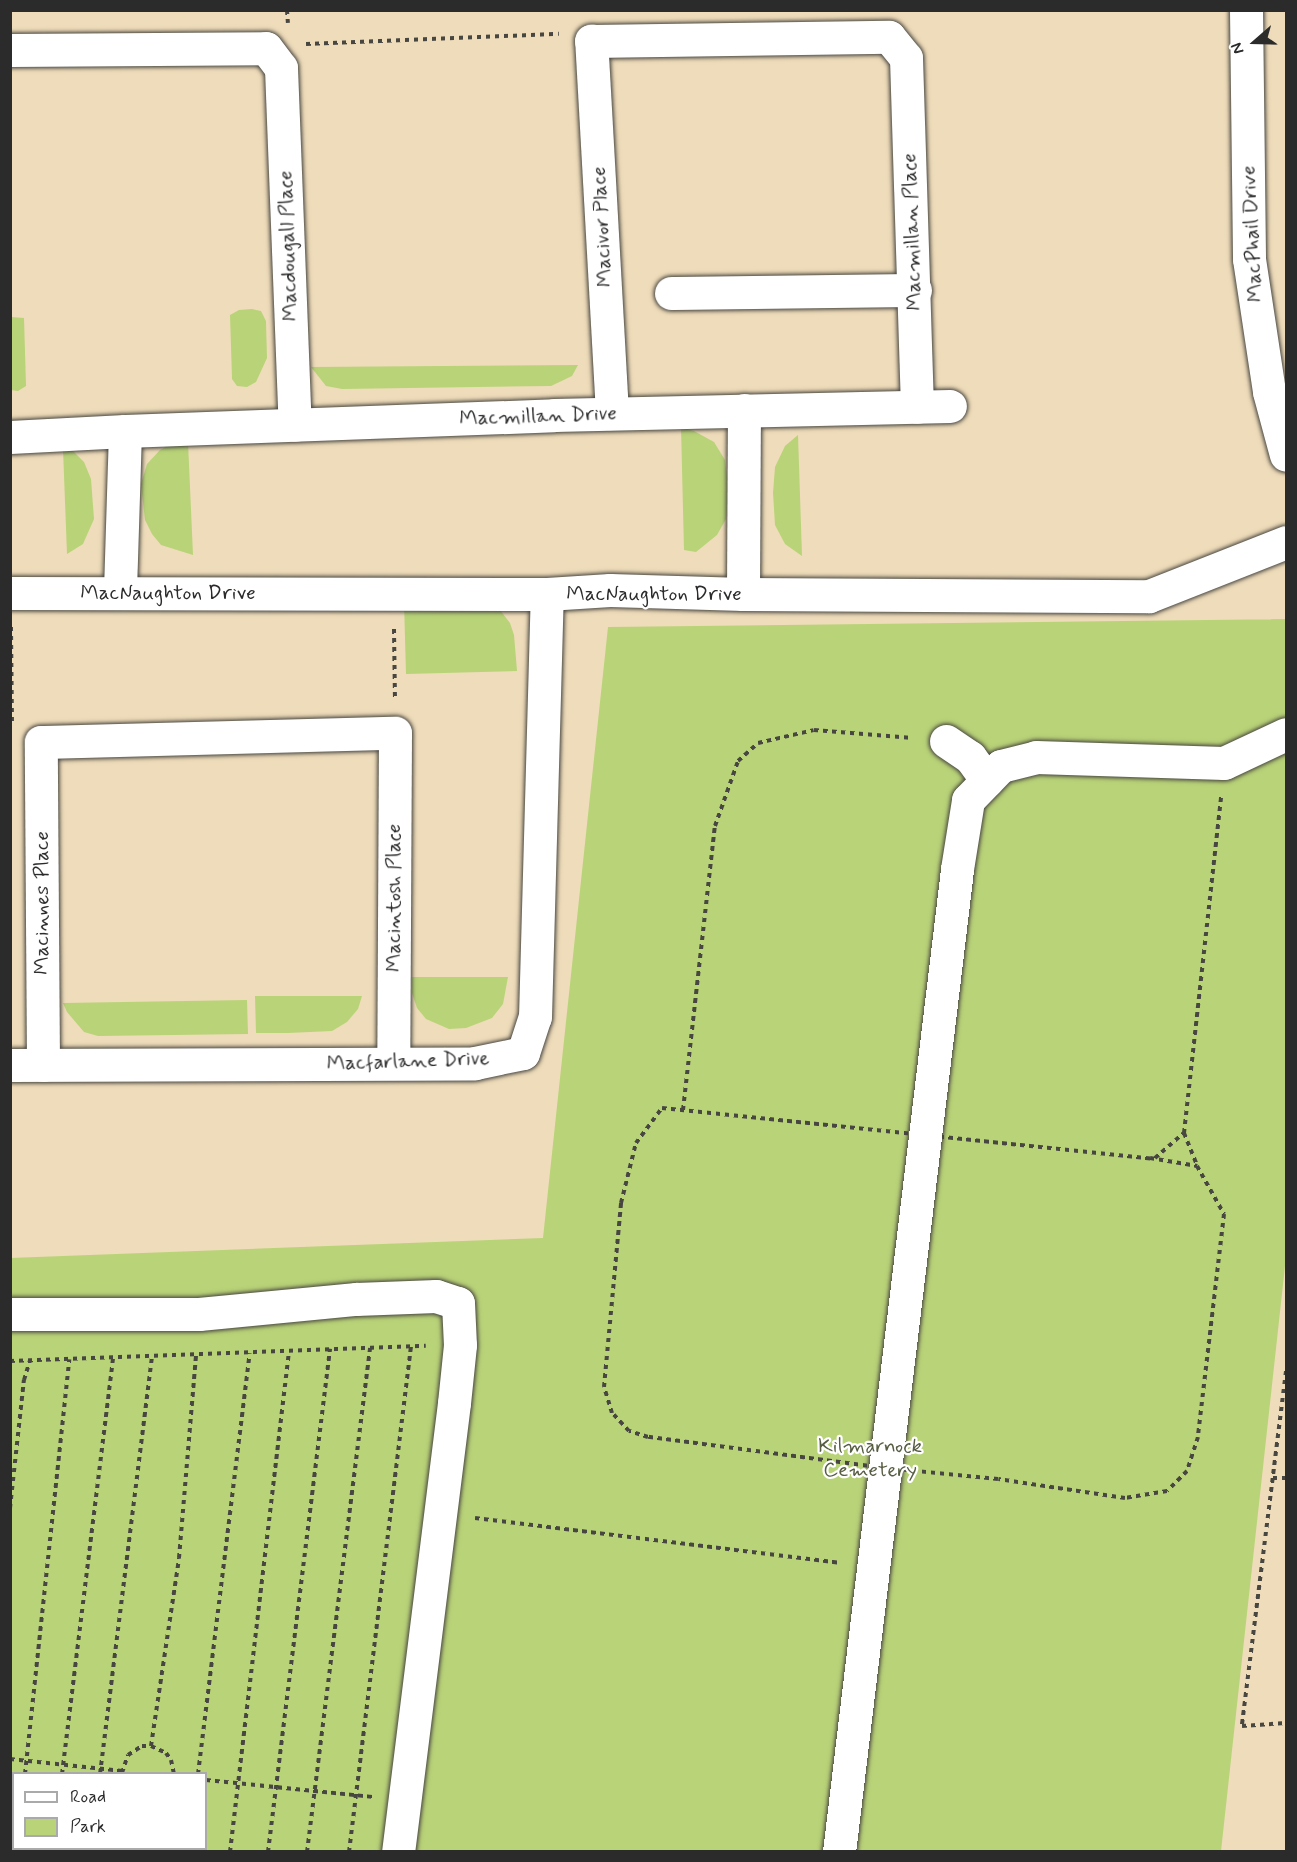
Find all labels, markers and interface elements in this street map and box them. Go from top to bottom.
north arrow [1225,12,1285,72]
text: N [1226,40,1249,57]
street label: Macmillan Place [897,153,927,311]
street label: Macivor Place [586,166,618,288]
street label: MacPhail Drive [1236,166,1268,302]
street label: Macdougall Place [273,170,303,322]
street label: Macmillan Drive [459,401,617,431]
street label: MacNaughton Drive [81,580,255,606]
street label: MacNaughton Drive [567,581,741,607]
street label: Macintosh Place [381,824,407,972]
street label: Macinnes Place [29,832,55,974]
street label: Macfarlane Drive [326,1046,490,1076]
park label: Kilmarnock Cemetery [818,1433,922,1483]
legend [12,1772,207,1850]
text: Road [70,1785,106,1809]
text: Park [70,1815,106,1839]

